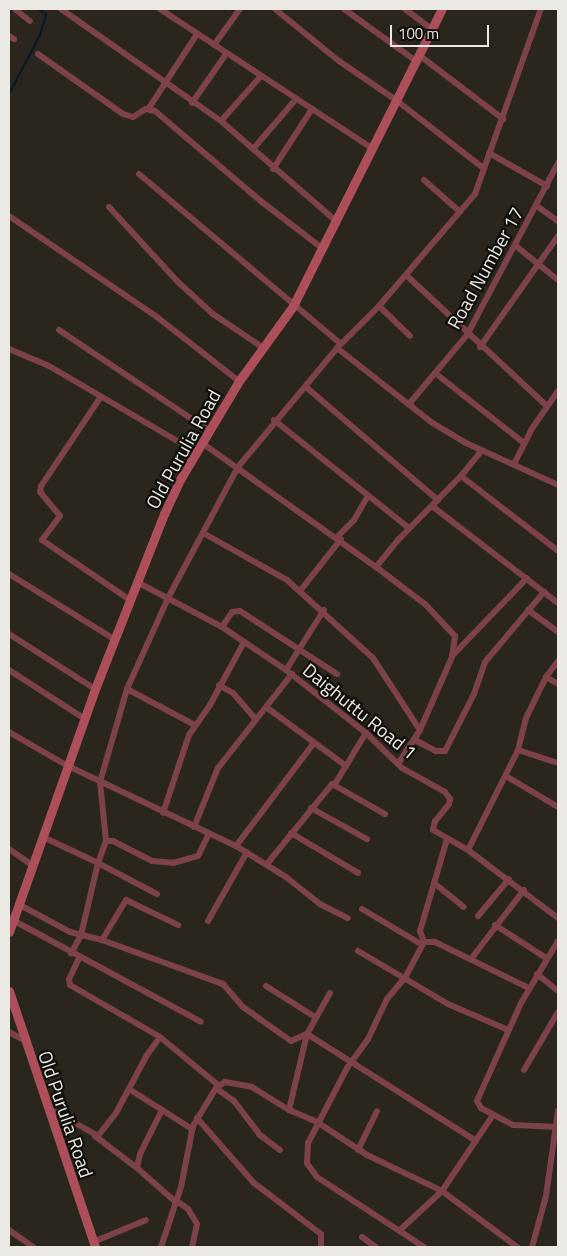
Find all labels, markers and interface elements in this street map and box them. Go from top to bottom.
scale bar [392,15,491,47]
text: 100 m [398,22,439,45]
street label: Road Number 17 [442,203,528,333]
street label: Old Purulia Road [141,386,225,512]
street label: Daighuttu Road 1 [299,658,421,764]
street label: Old Purulia Road [34,1048,98,1180]

